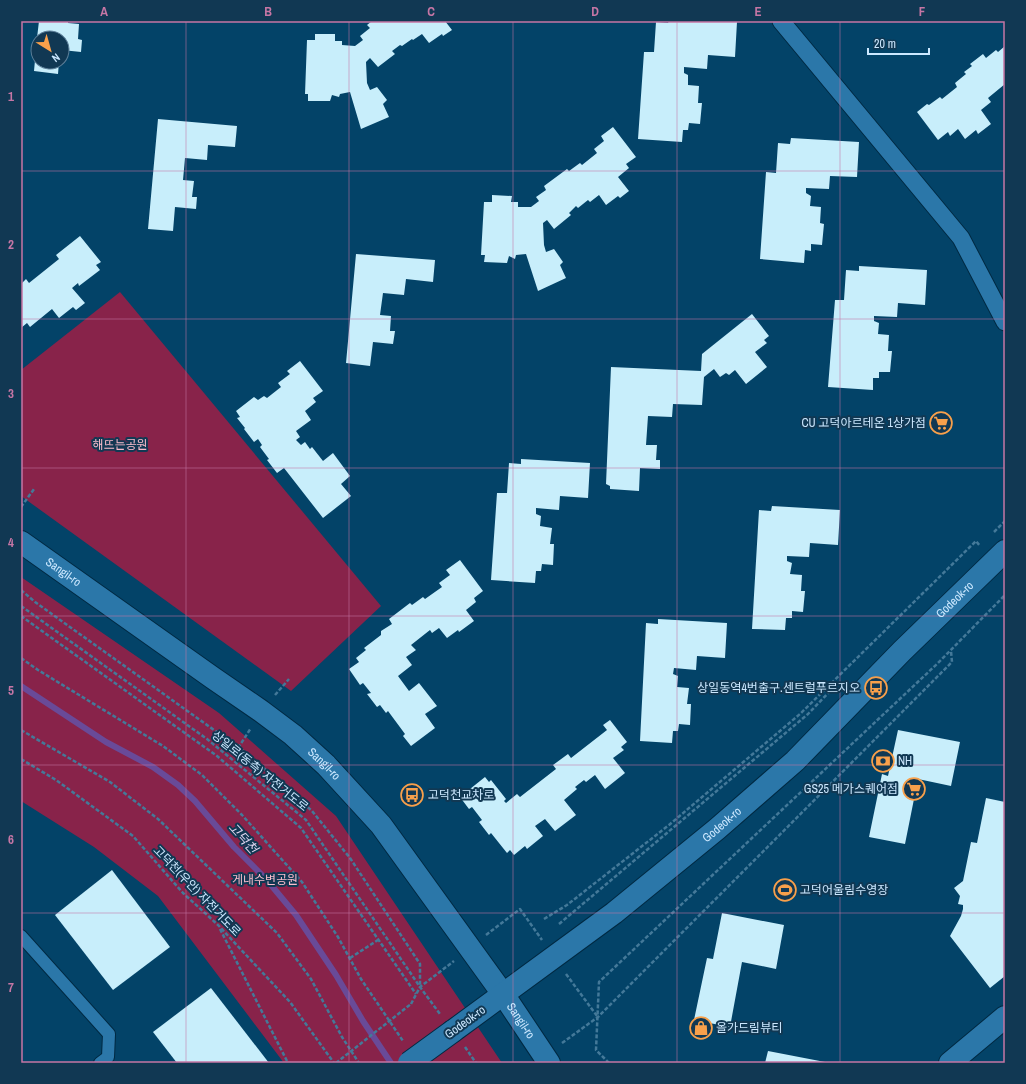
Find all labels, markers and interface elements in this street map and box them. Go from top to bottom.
text: A [100,3,108,20]
text: B [264,3,272,20]
text: C [427,3,435,20]
text: D [591,3,599,20]
text: E [754,3,762,20]
text: F [919,3,926,20]
north arrow [30,30,70,70]
scale bar [868,30,929,56]
text: 20 m [874,36,896,52]
text: N [49,50,63,66]
text: 1 [8,88,14,105]
text: 2 [8,236,14,253]
text: 3 [8,385,14,402]
supermarket icon: CU 고덕아르테온 1상가점 [928,410,954,436]
place label: CU 고덕아르테온 1상가점 [801,415,926,431]
park label: 해뜨는공원 [92,437,148,453]
text: 4 [8,534,14,551]
street label: Sangil-ro [42,554,84,590]
street label: Godeok-ro [932,578,977,622]
bus stop icon: 상일동역4번출구.센트럴푸르지오 [863,675,889,701]
place label: 상일동역4번출구.센트럴푸르지오 [697,680,860,696]
text: 5 [8,682,14,699]
street label: 상일로(동측) 자전거도로 [208,727,312,815]
street label: Sangil-ro [304,744,344,784]
bank icon: NH [870,748,896,774]
place label: NH [898,753,912,769]
supermarket icon: GS25 메가스퀘어점 [901,776,927,802]
place label: GS25 메가스퀘어점 [804,781,898,797]
bus stop icon: 고덕천교차로 [399,782,425,808]
place label: 고덕천교차로 [428,787,494,803]
street label: Godeok-ro [699,803,745,846]
water label: 고덕천 [225,819,262,858]
text: 6 [8,831,14,848]
street label: 고덕천(우안) 자전거도로 [150,842,244,940]
park label: 게내수변공원 [232,872,298,888]
sports icon: 고덕어울림수영장 [772,877,798,903]
place label: 고덕어울림수영장 [800,882,888,898]
text: 7 [8,979,14,996]
street label: Sangil-ro [503,1000,539,1042]
street label: Godeok-ro [441,1002,489,1042]
shop icon: 올가드림뷰티 [688,1015,714,1041]
place label: 올가드림뷰티 [716,1020,782,1036]

